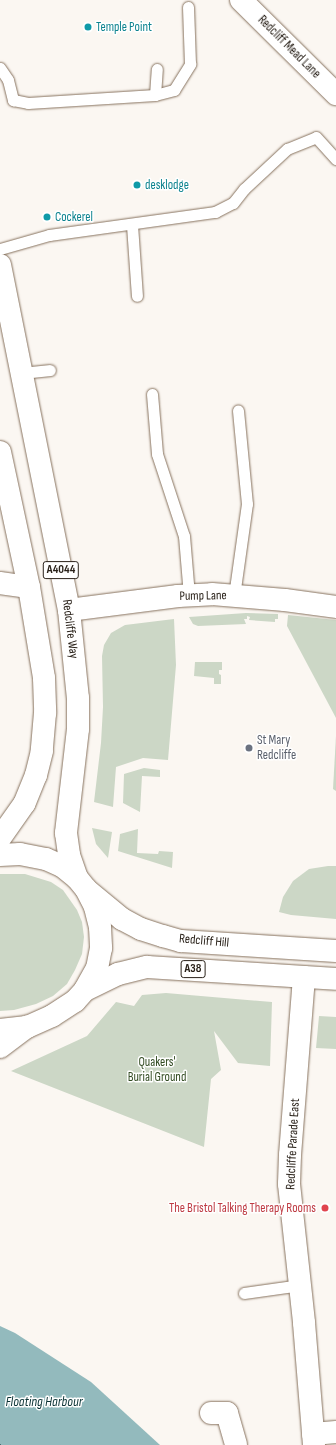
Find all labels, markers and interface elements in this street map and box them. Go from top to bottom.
street label: Redcliff Mead Lane [254,12,324,82]
place label: Temple Point [96,19,152,35]
marker: Temple Point [83,22,93,32]
place label: desklodge [145,177,189,193]
marker: desklodge [132,180,142,190]
place label: Cockerel [55,209,93,225]
marker: Cockerel [42,212,52,222]
road number: A4044 [42,560,80,580]
street label: Pump Lane [179,588,227,604]
street label: Redcliffe Way [59,599,81,659]
place label: St Mary Redcliffe [257,733,296,764]
marker: St Mary Redcliffe [244,743,254,753]
street label: Redcliff Hill [178,931,230,951]
road number: A38 [180,959,206,979]
park label: Quakers' Burial Ground [128,1055,186,1086]
street label: Redcliffe Parade East [283,1098,303,1190]
place label: The Bristol Talking Therapy Rooms [169,1200,316,1216]
marker: The Bristol Talking Therapy Rooms [319,1202,331,1214]
water label: Floating Harbour [5,1394,83,1410]

